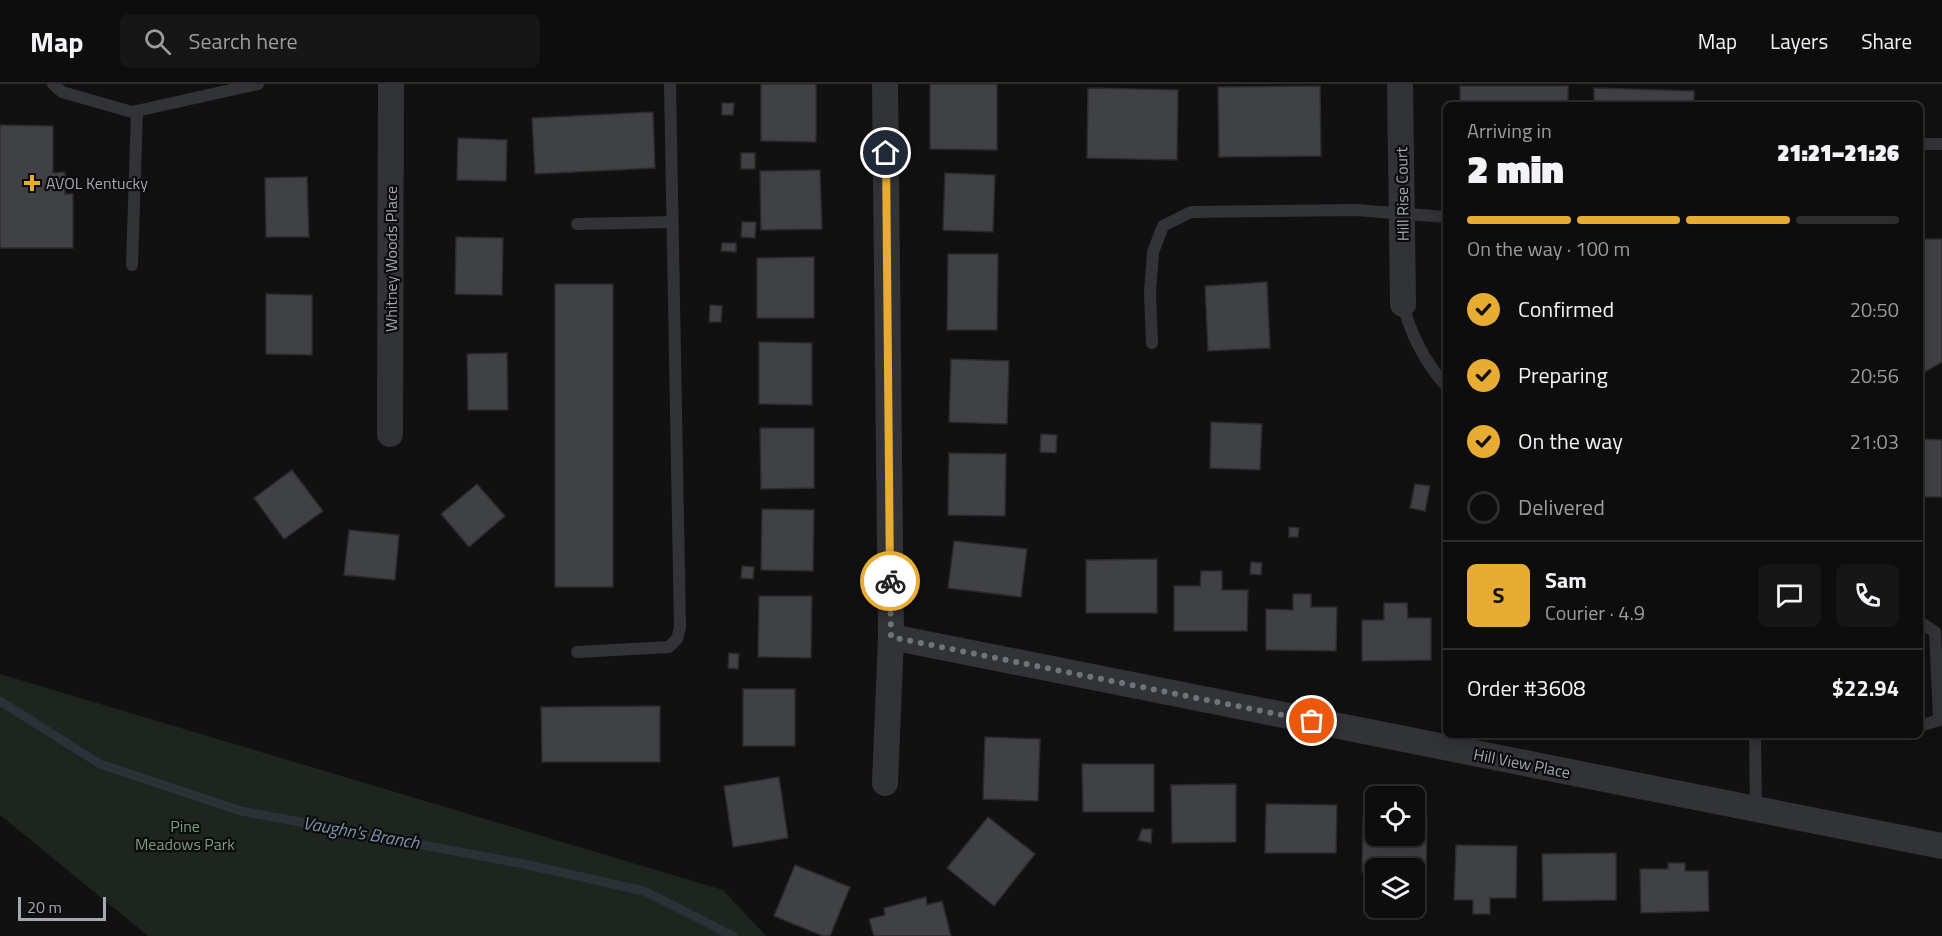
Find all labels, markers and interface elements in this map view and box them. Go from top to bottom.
search box [120,14,540,68]
text: Map [30,20,84,63]
text: Search here [189,24,298,58]
icon: search [141,25,174,58]
text: Map [1698,25,1737,57]
text: Layers [1770,25,1828,57]
text: Share [1861,25,1912,57]
text: Arriving in [1467,115,1552,146]
pin [860,127,911,178]
icon: home [869,136,902,169]
text: 21:21–21:26 [1777,136,1899,170]
text: 2 min [1467,139,1564,198]
street label: Hill Rise Court [1389,146,1415,241]
place label: AVOL Kentucky [46,171,148,195]
marker: AVOL Kentucky [23,174,41,192]
street label: Whitney Woods Place [379,186,403,332]
text: On the way · 100 m [1467,233,1630,264]
text: Confirmed [1518,292,1614,326]
icon: check [1467,293,1500,326]
text: 20:50 [1850,294,1899,325]
text: Preparing [1518,358,1608,392]
icon: check [1467,359,1500,392]
text: 20:56 [1850,360,1899,391]
text: On the way [1518,424,1623,458]
icon: check [1467,425,1500,458]
text: 21:03 [1850,426,1899,457]
text: Delivered [1518,490,1605,524]
courier [860,551,920,611]
text: Sam [1545,563,1587,597]
button: chat [1758,564,1821,627]
button: phone [1836,564,1899,627]
icon: bike [874,565,907,598]
text: S [1493,578,1504,612]
text: Courier · 4.9 [1545,597,1645,628]
text: Order #3608 [1467,671,1586,705]
text: $22.94 [1832,671,1899,705]
pin [1286,695,1337,746]
icon: bag [1295,704,1328,737]
street label: Hill View Place [1472,742,1572,784]
map controls [1365,786,1425,918]
button: locate [1365,786,1425,846]
water label: Vaughn's Branch [301,809,422,856]
park label: Pine Meadows Park [135,814,235,856]
button: layers [1365,858,1425,918]
scale bar [18,894,106,922]
text: 20 m [27,895,62,919]

